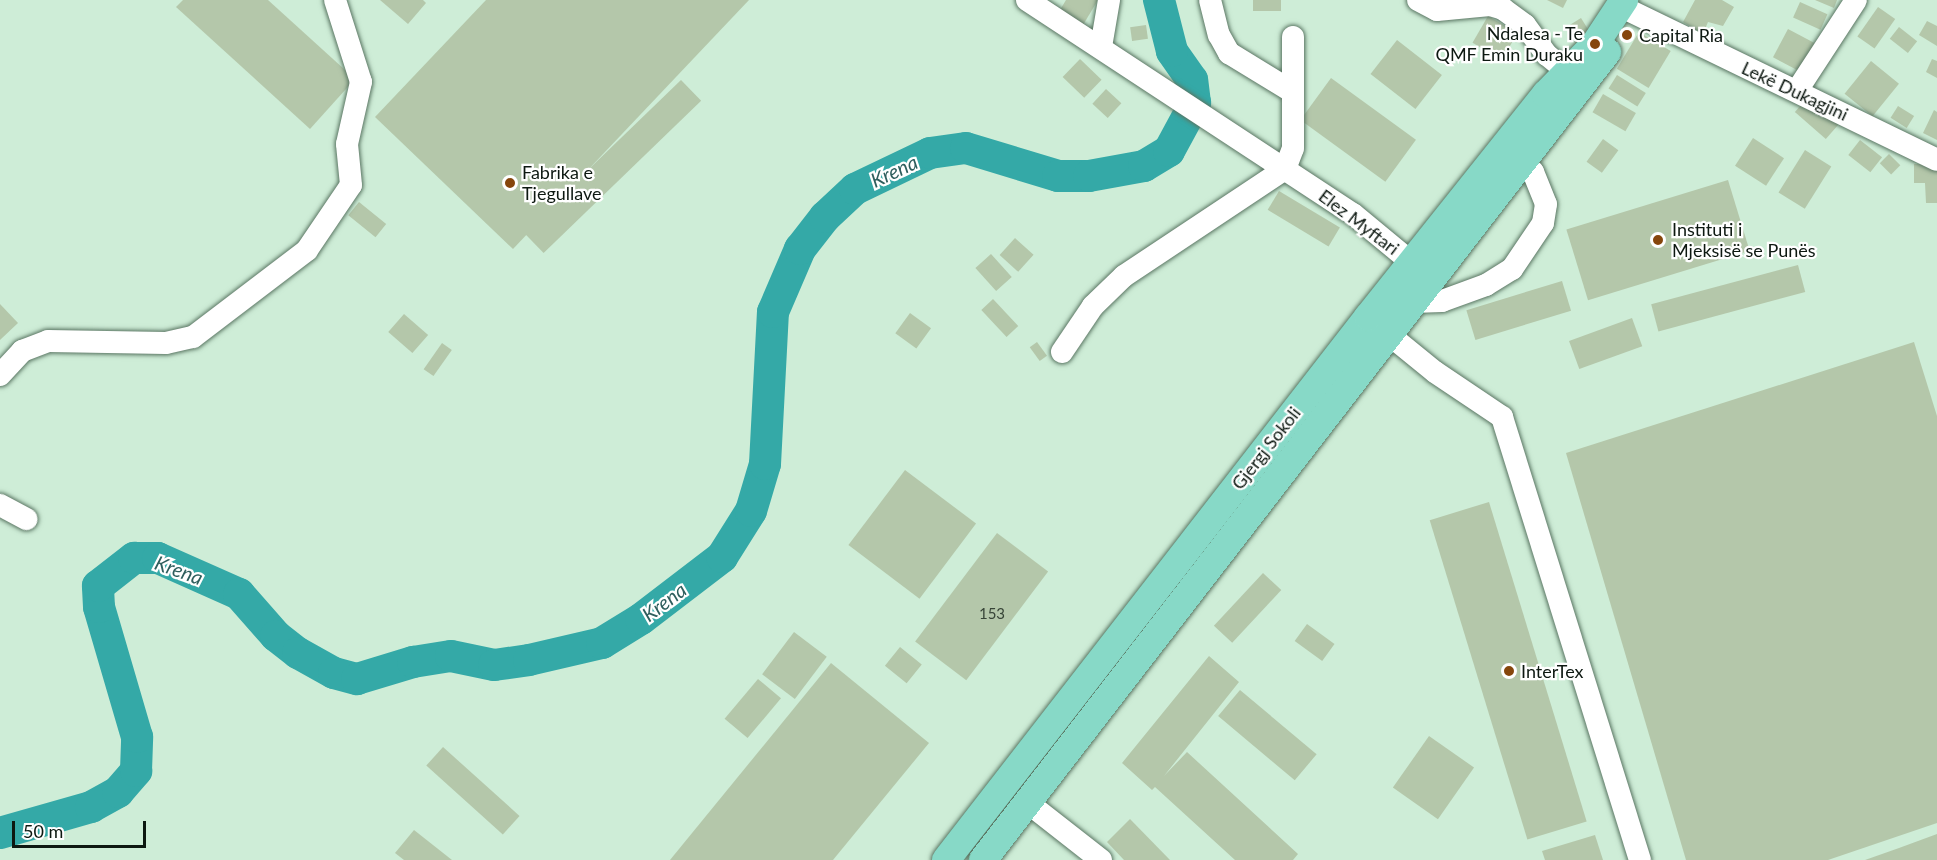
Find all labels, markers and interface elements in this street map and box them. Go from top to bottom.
place label: Ndalesa - Te QMF Emin Duraku [1435,23,1583,66]
place label: Capital Ria [1639,24,1723,46]
marker: Capital Ria [1620,28,1634,42]
marker: Ndalesa - Te QMF Emin Duraku [1588,37,1602,51]
street label: Lekë Dukagjini [1738,57,1852,125]
water label: Krena [867,150,921,192]
place label: Fabrika e Tjegullave [522,162,602,204]
marker: Fabrika e Tjegullave [503,176,517,190]
street label: Elez Myftari [1315,185,1403,259]
place label: Instituti i Mjeksisë se Punës [1672,219,1816,262]
marker: Instituti i Mjeksisë se Punës [1649,231,1667,249]
street label: Gjergj Sokoli [1227,402,1305,494]
water label: Krena [152,550,206,590]
water label: Krena [637,578,691,626]
house number: 153 [979,605,1005,623]
place label: InterTex [1521,660,1584,682]
marker: InterTex [1502,664,1516,678]
scale bar [15,809,148,847]
text: 50 m [23,820,63,842]

